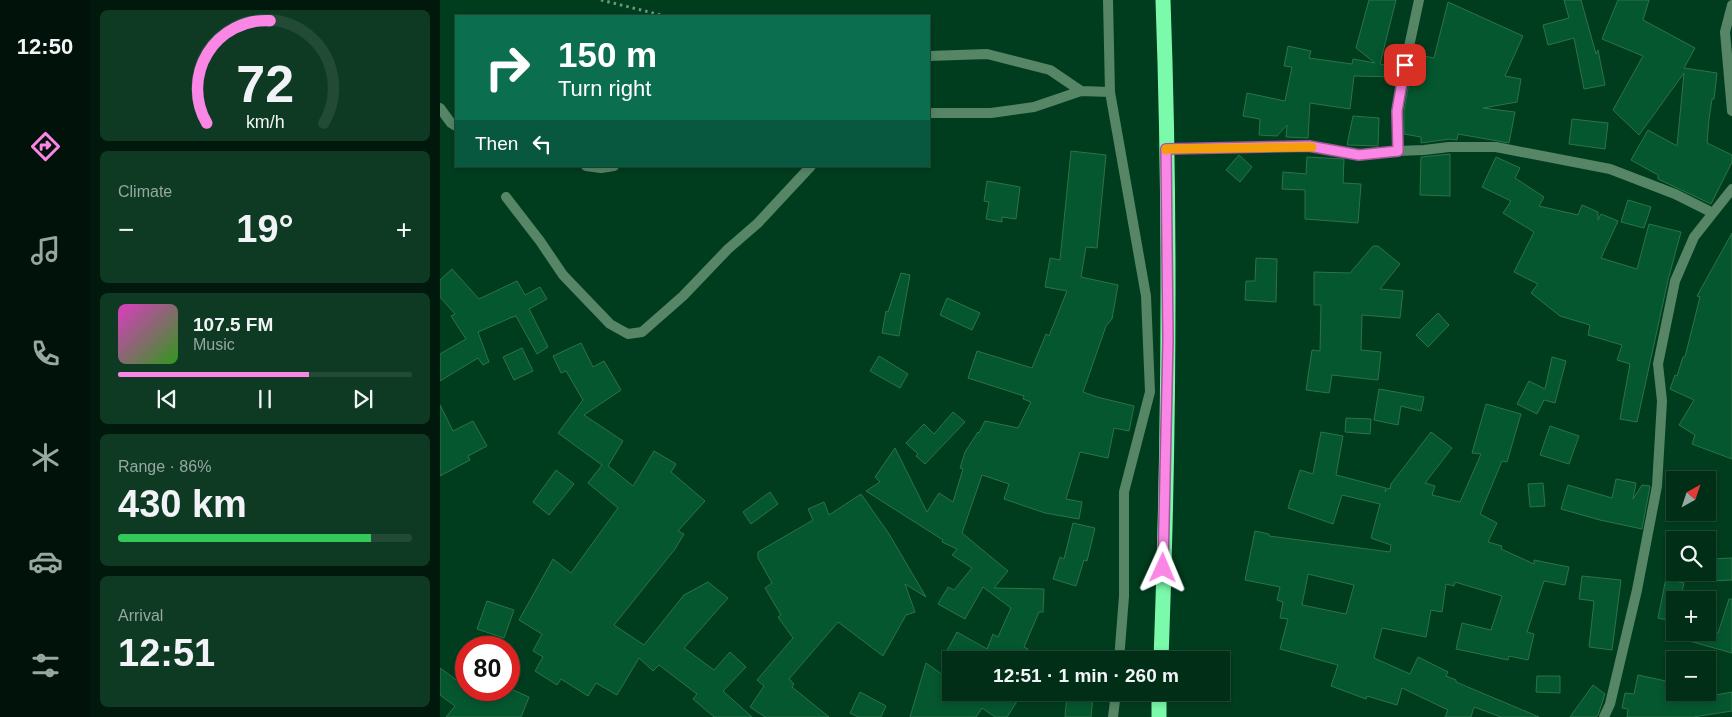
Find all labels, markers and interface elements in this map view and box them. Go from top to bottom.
text: 12:50 [17,34,73,59]
icon: right [475,35,540,100]
text: 150 m [558,35,657,74]
pin [1384,44,1426,86]
icon: arrive [1391,51,1419,79]
text: 72 [236,55,294,113]
text: Turn right [558,76,651,101]
text: km/h [246,112,284,132]
icon: directions [28,129,63,164]
icon: left [528,130,556,158]
text: Then [475,133,518,154]
text: Climate [118,183,172,200]
text: 19° [236,208,294,250]
text: − [118,214,134,245]
text: + [396,214,412,245]
icon: music [28,233,63,268]
text: 107.5 FM [193,314,273,335]
icon: phone [28,336,63,371]
text: Music [193,336,235,353]
icon: previous [153,385,181,413]
icon: pause [251,385,279,413]
icon: next [349,385,377,413]
icon: climate [28,440,63,475]
text: Range · 86% [118,458,211,475]
north arrow [1666,471,1716,521]
map controls [1666,471,1716,701]
text: 430 km [118,483,247,525]
button: search [1666,531,1716,581]
position arrow [1136,541,1188,593]
icon: car [28,544,63,579]
button: + [1666,591,1716,641]
text: Arrival [118,607,163,624]
text: 12:51 [118,632,215,674]
speed limit sign: 80 [455,636,520,701]
icon: filters [28,648,63,683]
button: − [1666,651,1716,701]
text: 12:51 · 1 min · 260 m [993,665,1179,686]

